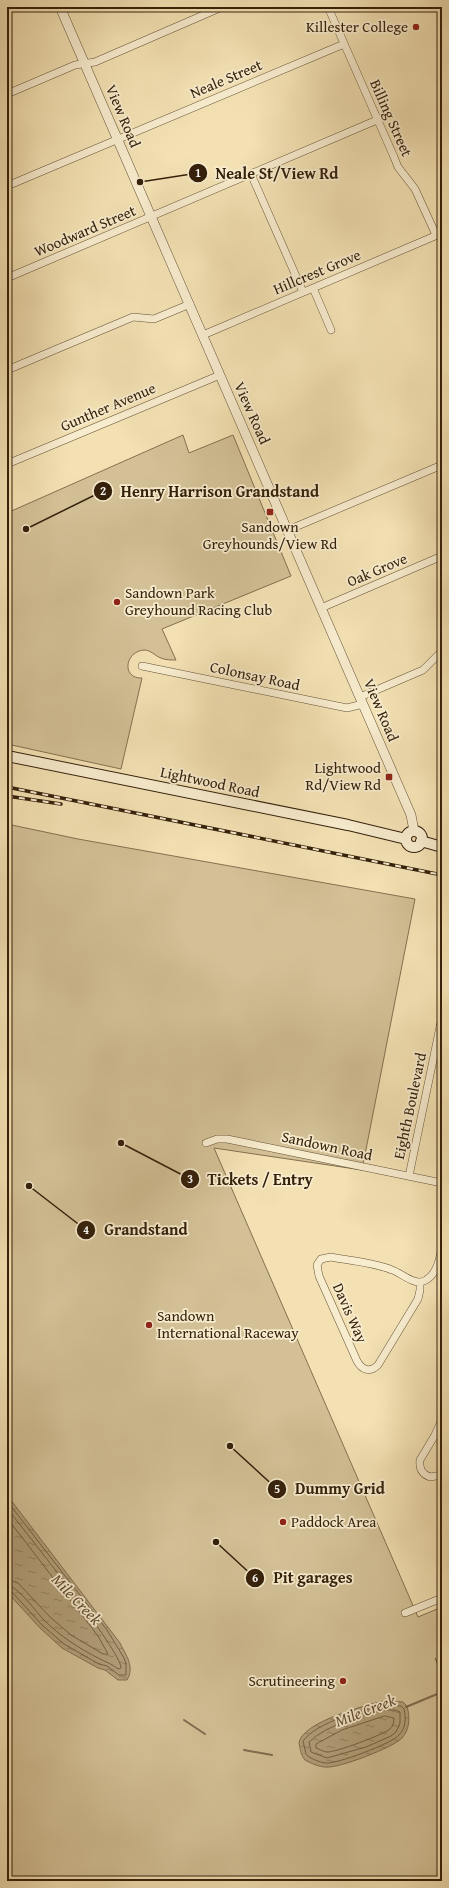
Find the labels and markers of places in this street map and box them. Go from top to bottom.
place label: Killester College [306,16,408,37]
marker: Killester College [411,22,421,32]
callout: Neale St/View Rd [188,159,347,187]
callout: Henry Harrison Grandstand [93,477,327,505]
marker: Sandown Greyhounds/View Rd [265,507,275,517]
place label: Sandown Greyhounds/View Rd [203,516,337,554]
place label: Sandown Park Greyhound Racing Club [125,582,272,620]
marker: Sandown Park Greyhound Racing Club [112,597,122,607]
place label: Lightwood Rd/View Rd [306,757,381,795]
marker: Lightwood Rd/View Rd [384,772,394,782]
callout: Tickets / Entry [180,1165,321,1193]
callout: Grandstand [76,1216,195,1244]
place label: Sandown International Raceway [157,1305,299,1343]
marker: Sandown International Raceway [144,1320,154,1330]
callout: Dummy Grid [267,1475,393,1503]
place label: Paddock Area [291,1511,376,1532]
marker: Paddock Area [278,1517,288,1527]
callout: Pit garages [245,1564,360,1592]
place label: Scrutineering [248,1670,336,1691]
marker: Scrutineering [338,1676,348,1686]

